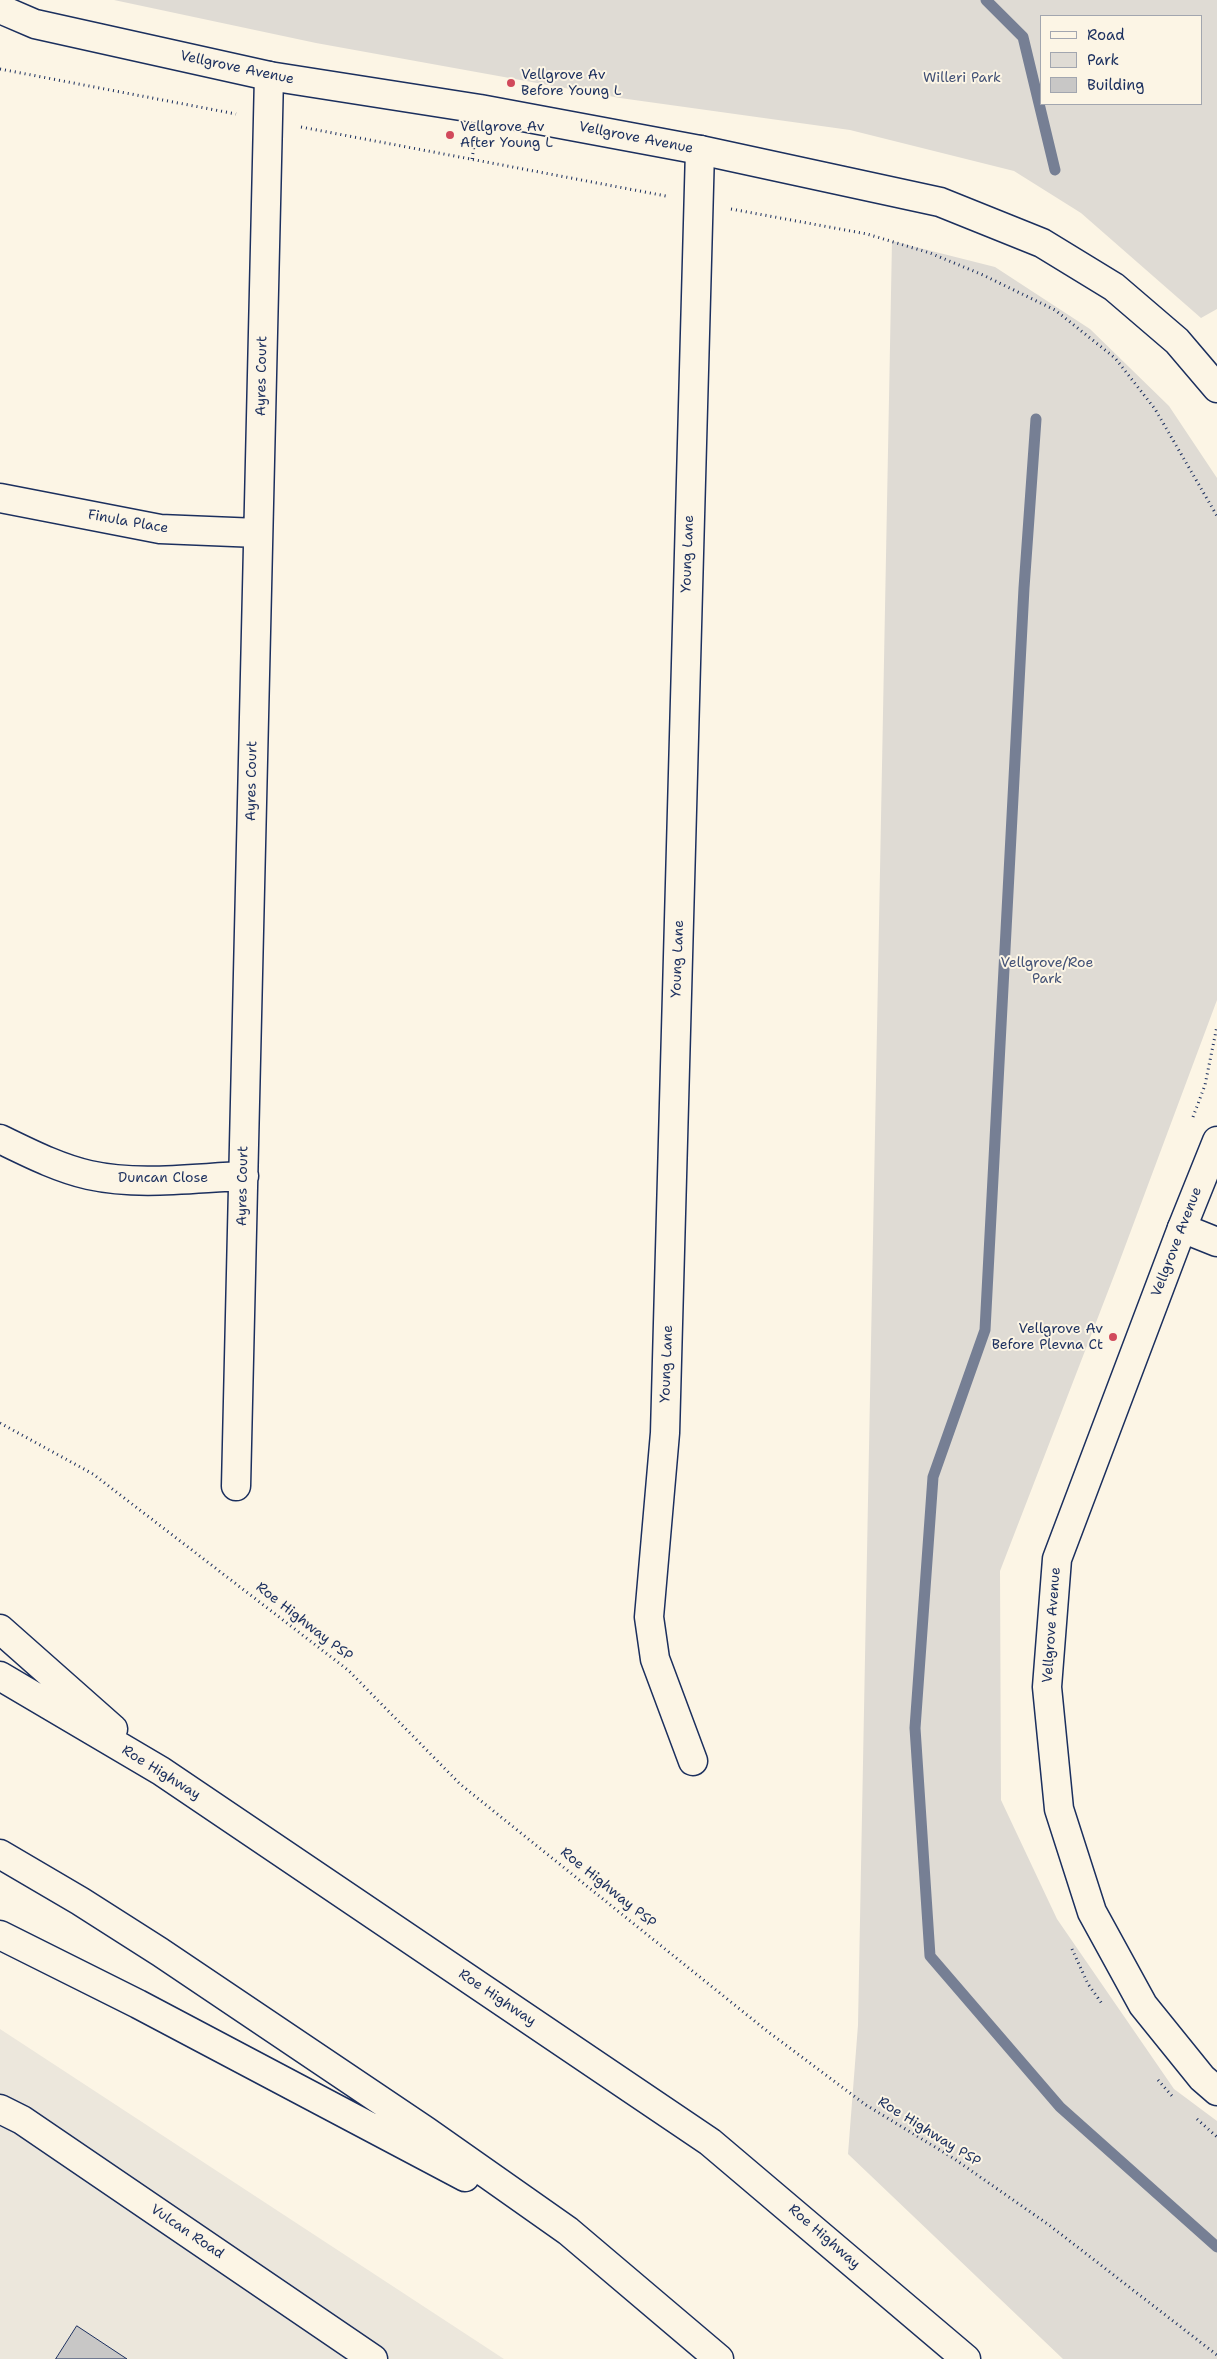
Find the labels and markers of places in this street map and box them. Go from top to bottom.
place label: Vellgrove Av Before Young L [521,67,622,100]
marker: Vellgrove Av Before Young L [505,77,517,89]
place label: Vellgrove Av After Young L [460,119,553,152]
marker: Vellgrove Av After Young L [444,129,456,141]
place label: Vellgrove Av Before Plevna Ct [992,1321,1103,1354]
marker: Vellgrove Av Before Plevna Ct [1107,1331,1119,1343]

